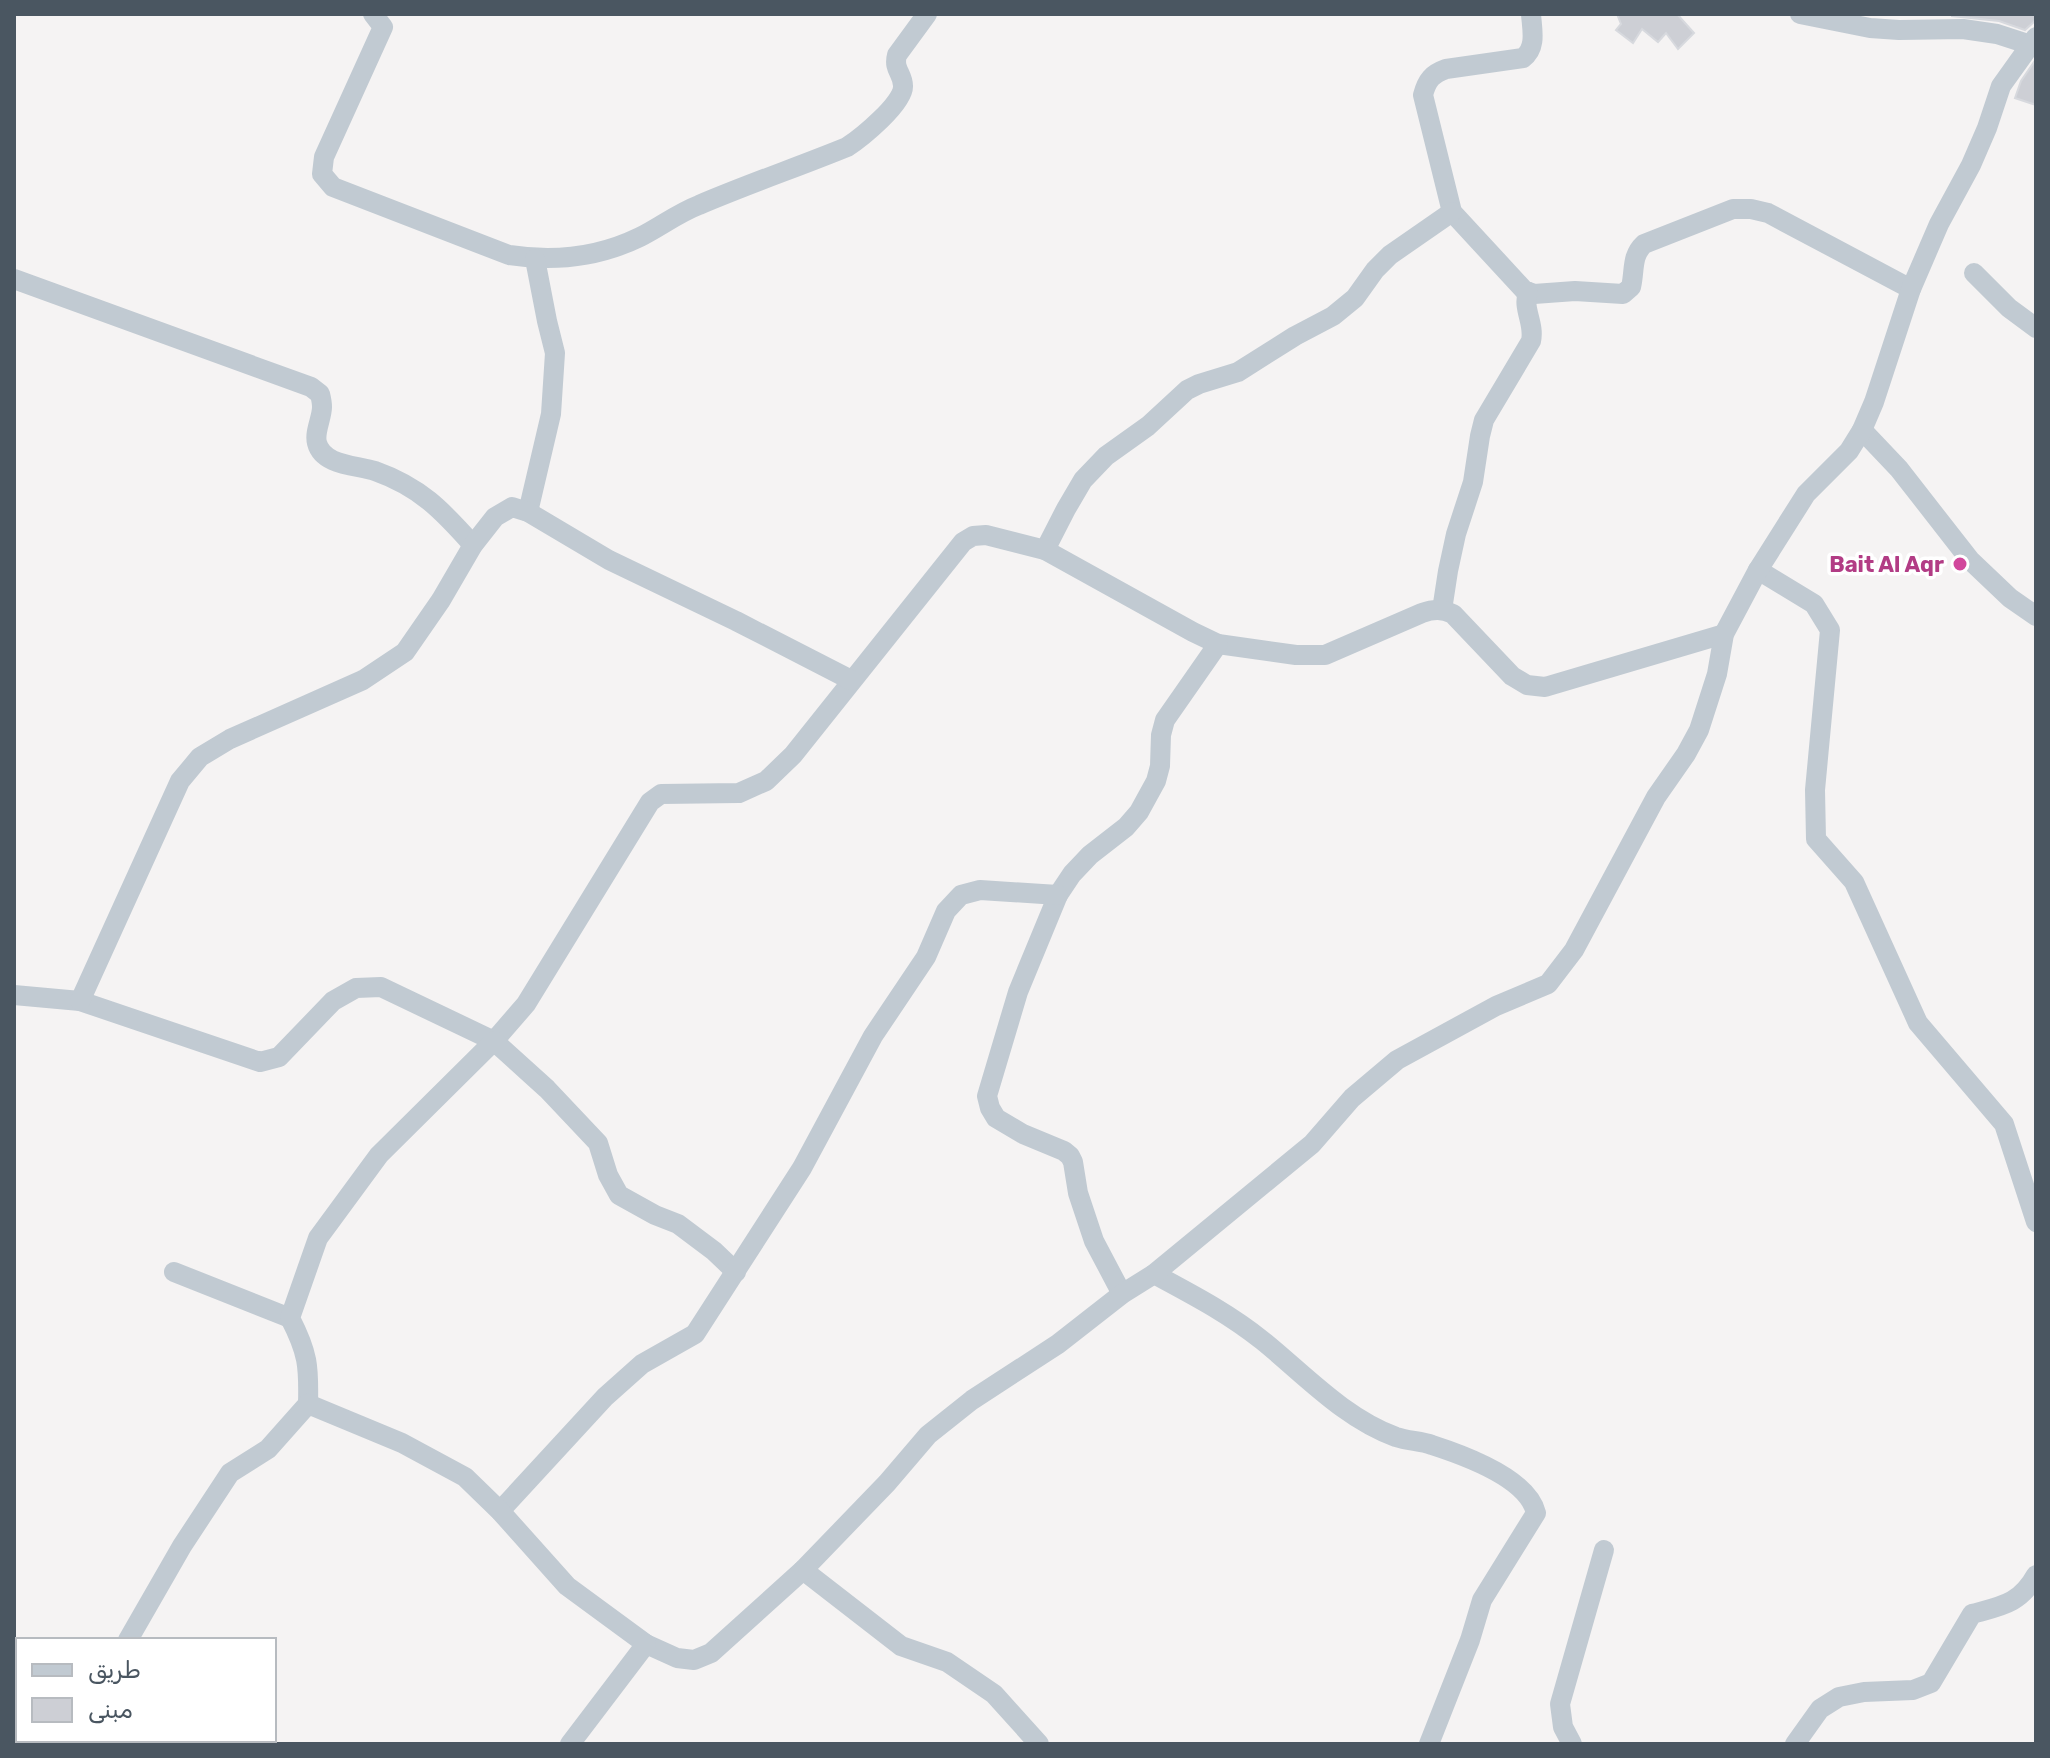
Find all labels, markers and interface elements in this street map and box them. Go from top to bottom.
place label: Bait Al Aqr [1829,551,1944,578]
marker: Bait Al Aqr [1951,555,1969,573]
legend [16,1638,276,1742]
text: طريق [88,1656,141,1684]
text: مبنى [88,1696,133,1724]

